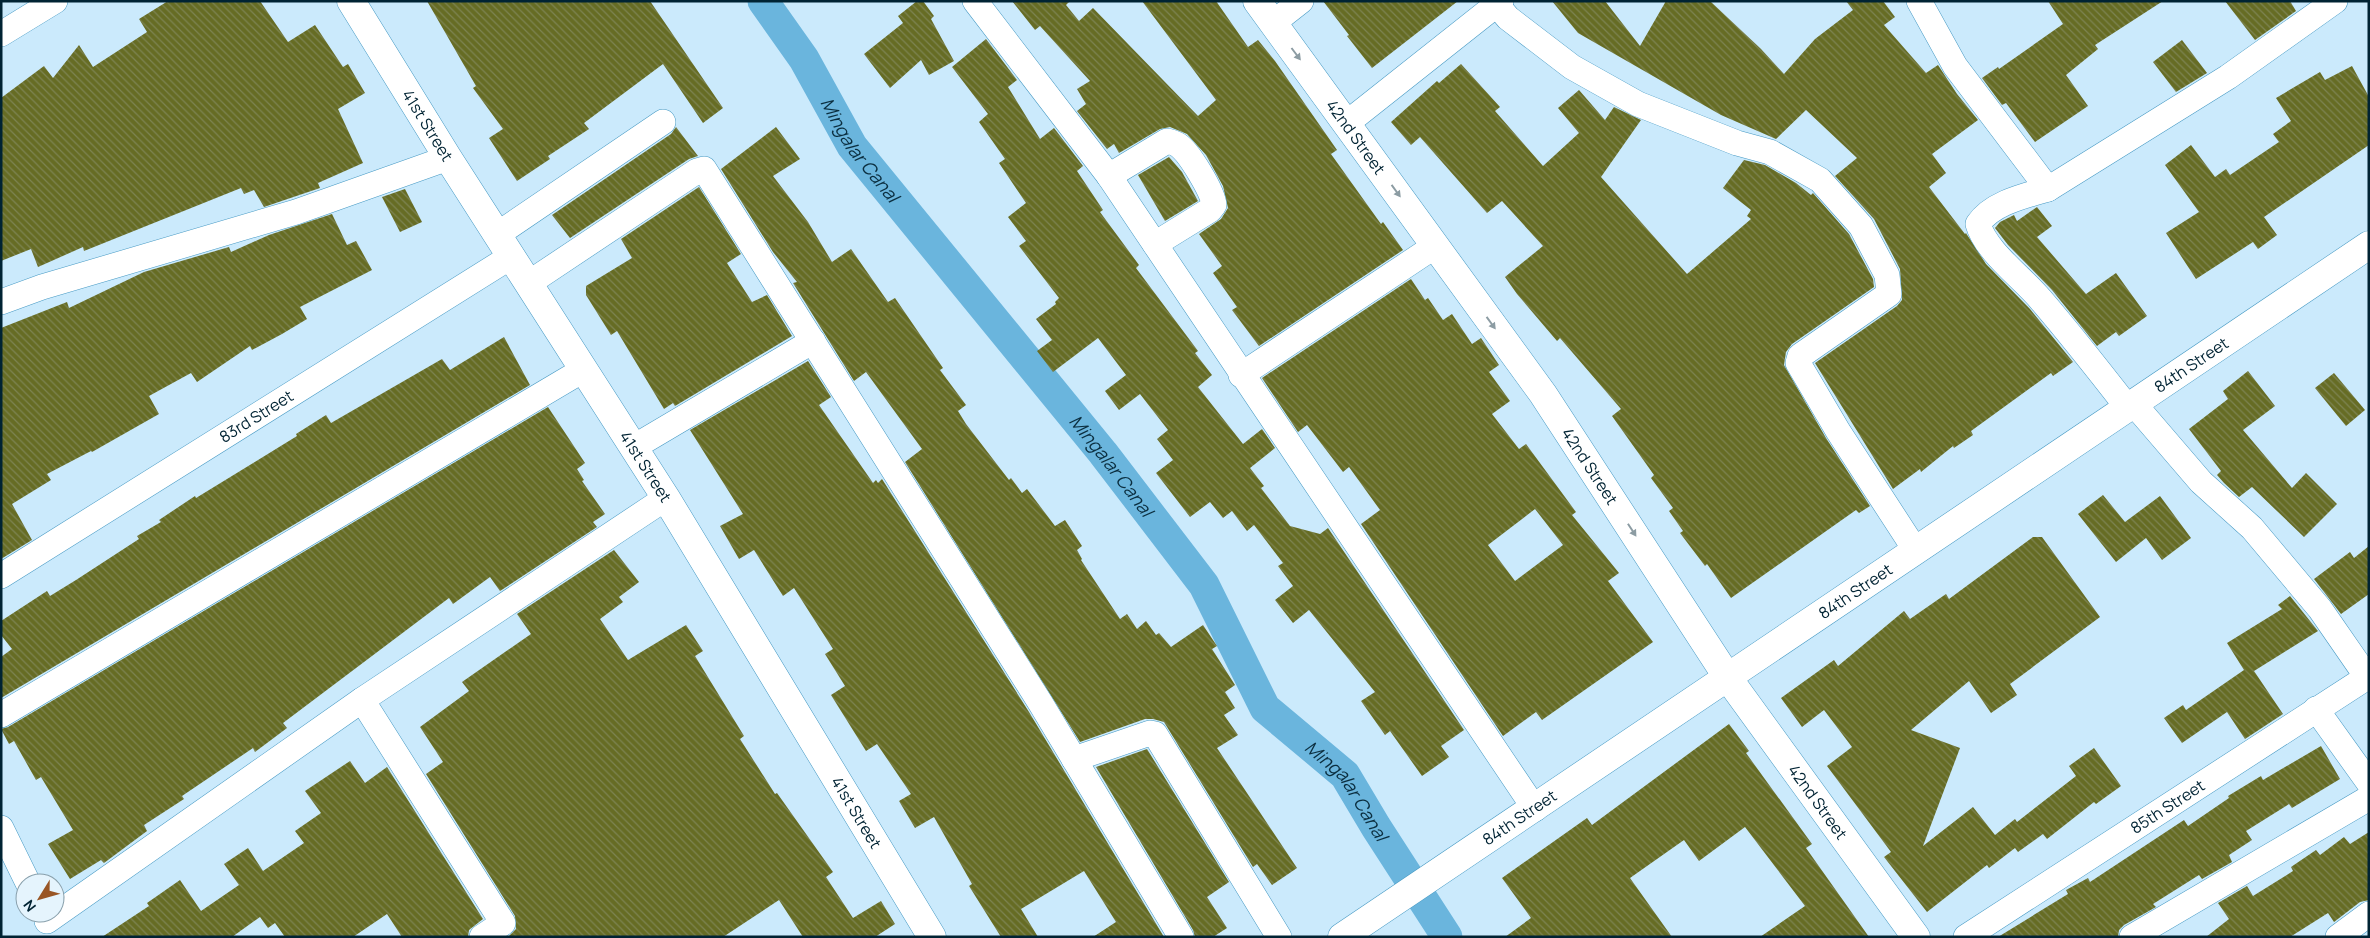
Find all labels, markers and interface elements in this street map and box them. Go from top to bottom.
one-way arrow [1291,47,1301,61]
street label: 41st Street [397,85,458,165]
water label: Mingalar Canal [816,93,907,209]
street label: 42nd Street [1321,95,1391,179]
one-way arrow [1391,185,1401,198]
one-way arrow [1486,316,1496,330]
street label: 84th Street [2150,332,2233,398]
street label: 83rd Street [215,385,297,448]
water label: Mingalar Canal [1064,410,1161,523]
street label: 42nd Street [1557,423,1623,509]
street label: 41st Street [615,427,677,506]
one-way arrow [1627,523,1636,537]
street label: 84th Street [1814,558,1897,624]
water label: Mingalar Canal [1300,735,1395,848]
street label: 42nd Street [1783,760,1853,844]
street label: 41st Street [826,772,887,853]
street label: 85th Street [2126,774,2209,839]
street label: 84th Street [1478,785,1561,850]
north arrow [15,873,65,923]
text: N [19,896,40,916]

